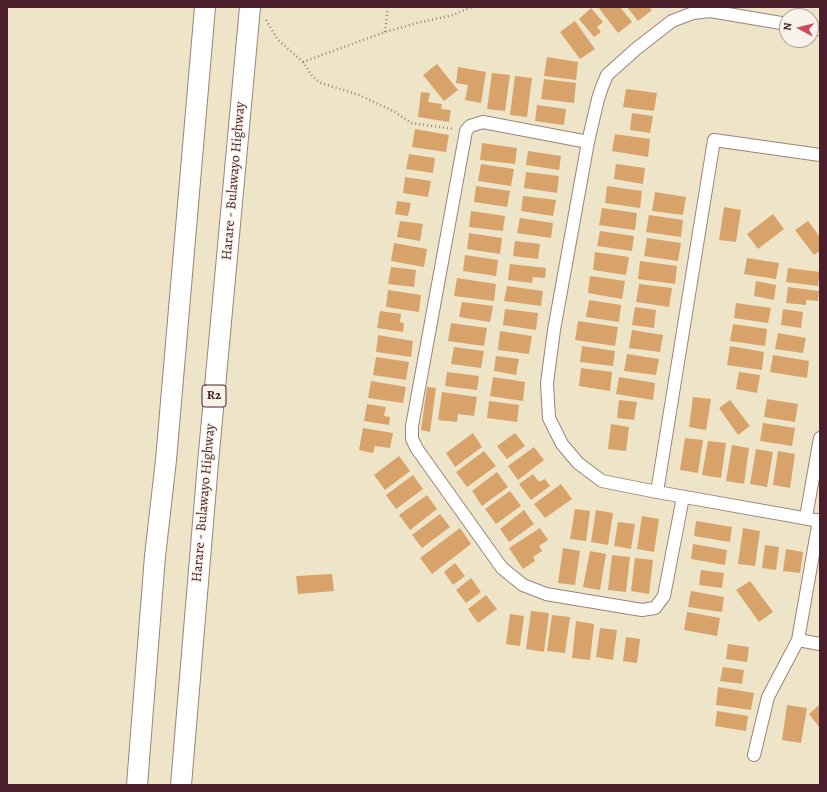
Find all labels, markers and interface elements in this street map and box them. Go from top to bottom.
north arrow [779,8,819,48]
text: N [780,22,796,31]
street label: Harare - Bulawayo Highway [219,101,249,261]
road number: R2 [202,385,226,407]
street label: Harare - Bulawayo Highway [189,423,219,583]

